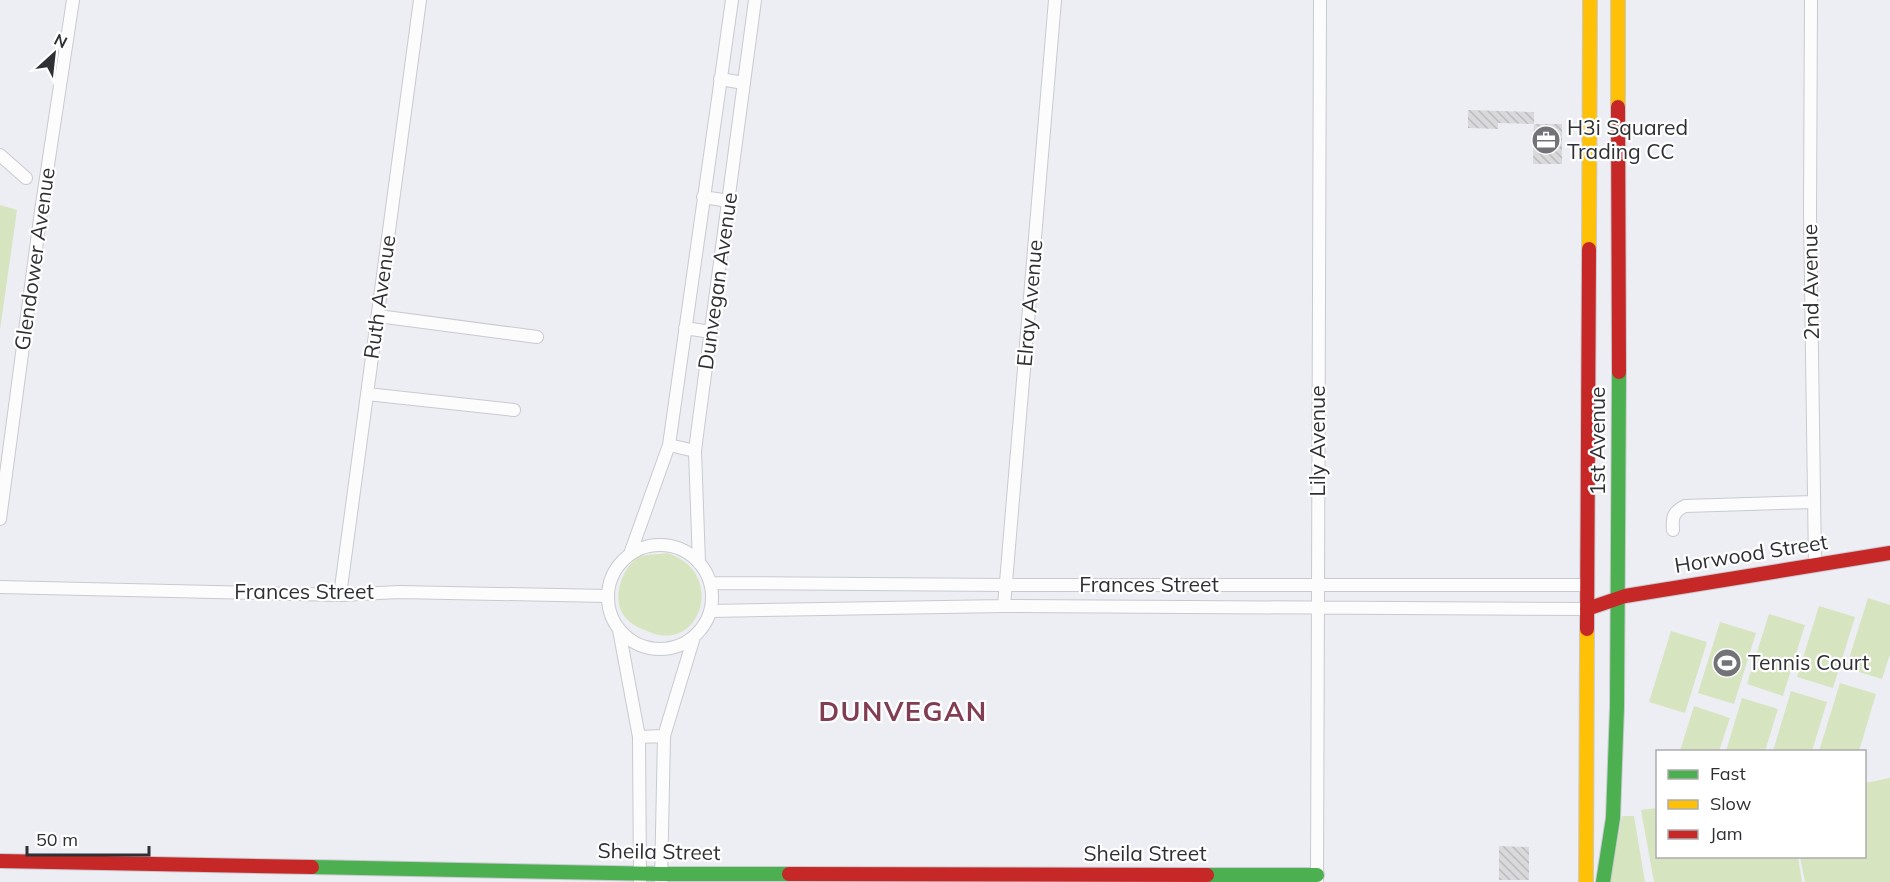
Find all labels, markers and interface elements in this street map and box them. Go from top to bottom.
north arrow [24,24,84,84]
text: N [51,29,71,52]
place label: H3i Squared Trading CC [1567,114,1688,164]
office icon: H3i Squared Trading CC [1530,124,1562,156]
street label: Glendower Avenue [8,166,60,352]
street label: Dunvegan Avenue [692,191,742,371]
street label: 2nd Avenue [1796,224,1824,340]
street label: Ruth Avenue [357,233,401,361]
street label: Elray Avenue [1011,238,1047,367]
street label: Lily Avenue [1304,385,1330,497]
street label: 1st Avenue [1584,387,1610,495]
street label: Horwood Street [1672,528,1829,578]
street label: Frances Street [1079,571,1219,597]
street label: Frances Street [234,578,374,604]
sports icon: Tennis Court [1711,647,1743,679]
place label: Tennis Court [1748,649,1869,675]
district label: DUNVEGAN [818,694,988,728]
legend [1656,750,1866,858]
text: Fast [1710,762,1746,785]
text: Slow [1710,792,1752,815]
scale bar [27,819,148,857]
text: Jam [1710,822,1743,845]
text: 50 m [36,828,78,851]
street label: Sheila Street [597,837,721,865]
street label: Sheila Street [1084,840,1206,866]

